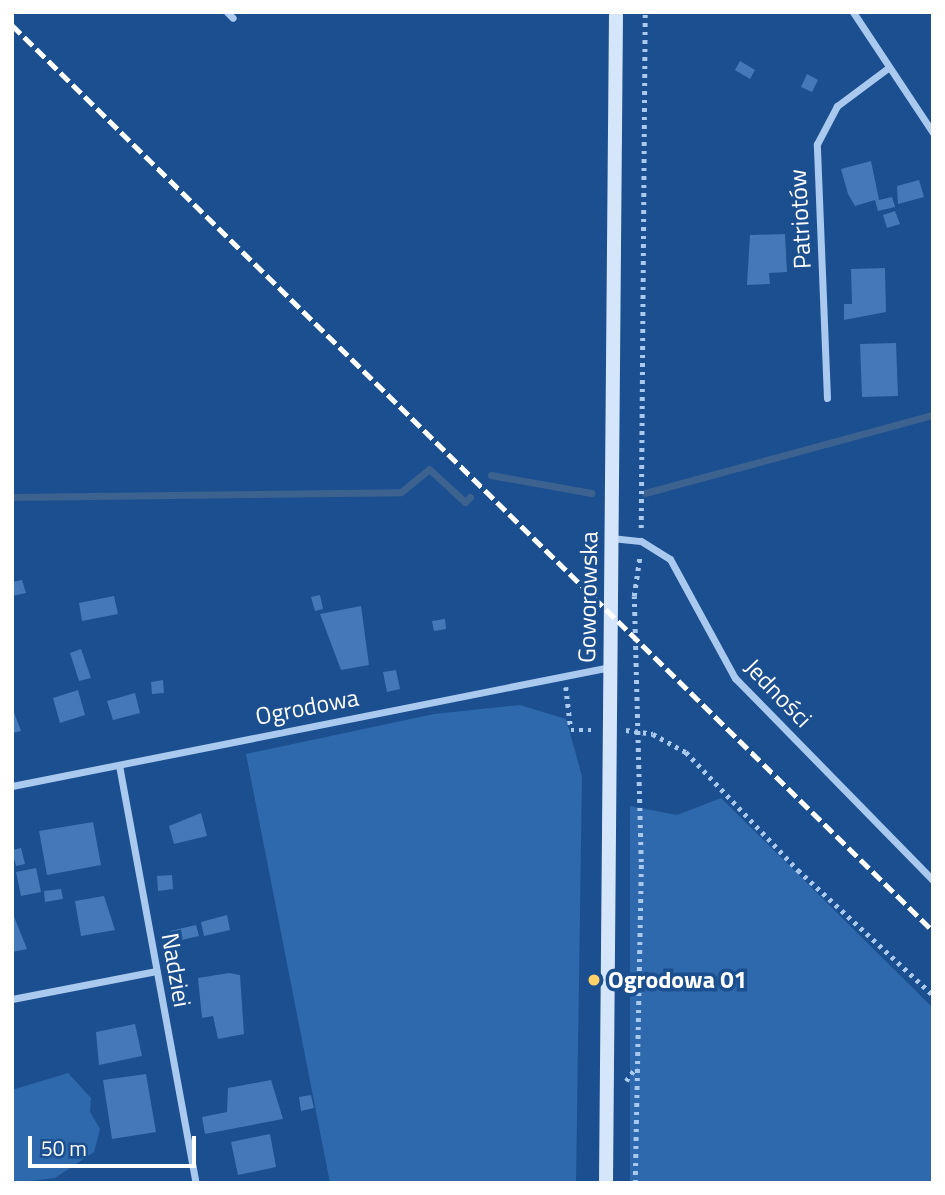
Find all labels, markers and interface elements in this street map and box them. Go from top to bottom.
street label: Patriotów [783,168,817,270]
street label: Goworowska [572,531,604,663]
street label: Jedności [738,653,818,733]
street label: Ogrodowa [253,683,361,731]
street label: Nadziei [155,931,197,1009]
place label: Ogrodowa 01 [608,966,747,994]
marker: Ogrodowa 01 [586,972,602,988]
scale bar [32,1122,200,1166]
text: 50 m [41,1132,87,1164]

